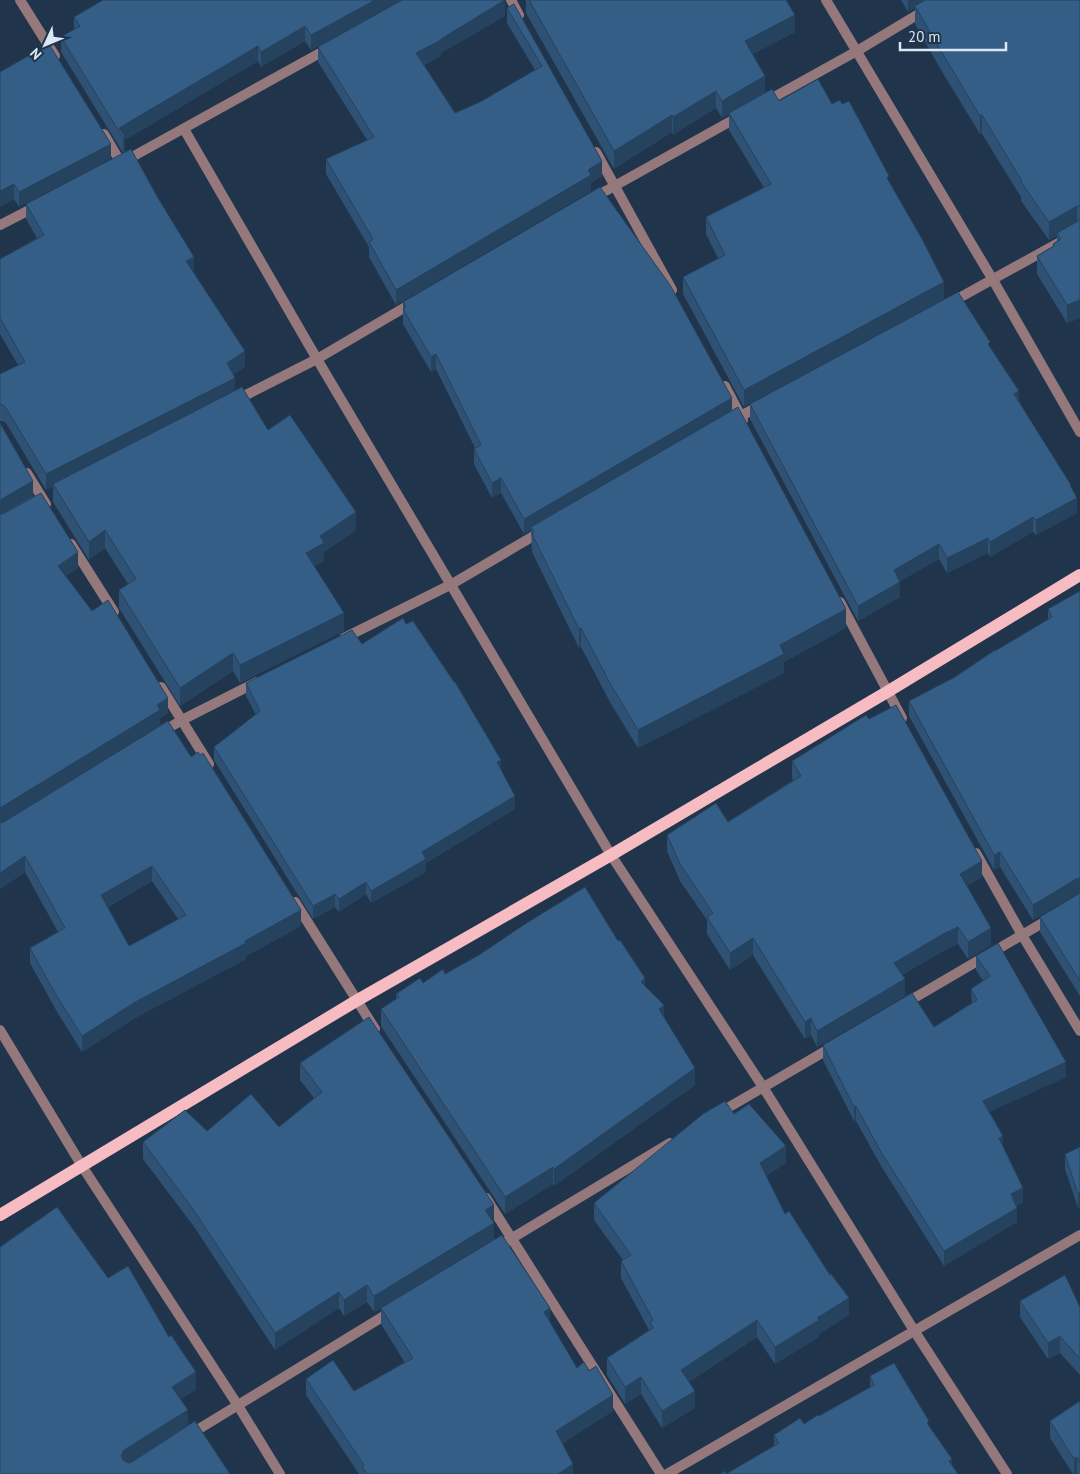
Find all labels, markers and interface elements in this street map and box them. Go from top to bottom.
north arrow [20,20,70,70]
scale bar [900,20,1006,52]
text: 20 m [908,27,941,46]
text: N [26,44,45,64]

